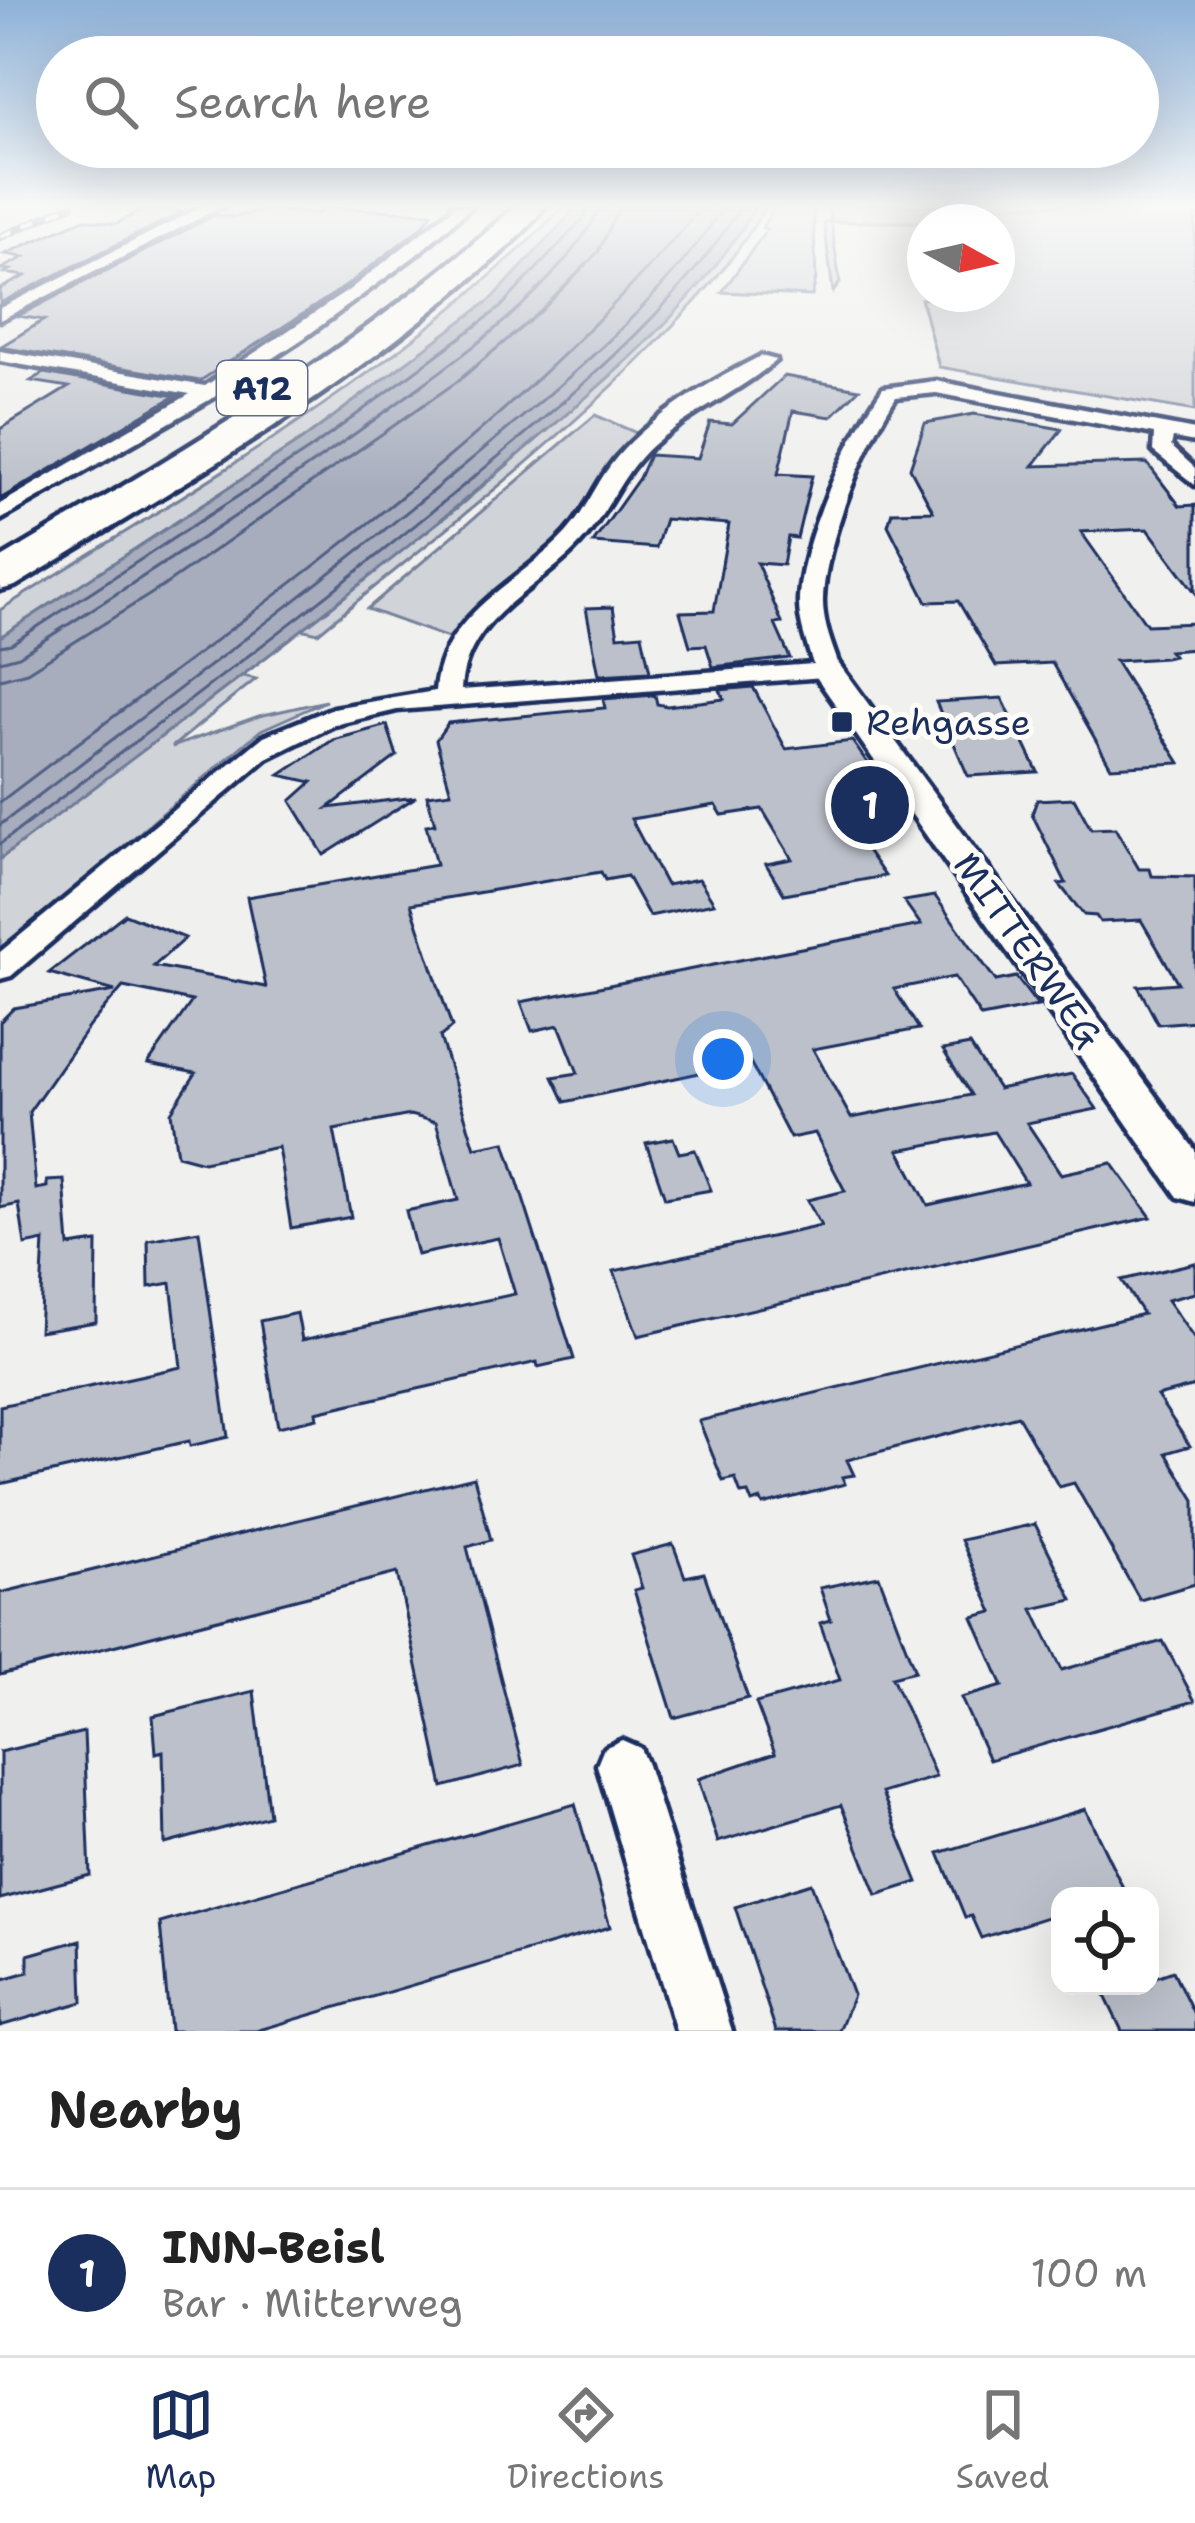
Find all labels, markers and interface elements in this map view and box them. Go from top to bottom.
search box [36,36,1159,168]
icon: search [78,69,144,135]
text: Search here [174,72,431,132]
north arrow [907,204,1015,312]
road number: A12 [217,361,307,415]
place label: Rehgasse [866,698,1031,747]
marker: Rehgasse [829,709,855,735]
pin: 1 [831,760,909,850]
street label: MITTERWEG [942,843,1114,1057]
your location [693,1029,753,1089]
map controls [1051,1887,1159,1995]
button: locate [1051,1887,1159,1995]
text: Nearby [48,2075,243,2143]
text: INN-Beisl [162,2217,385,2277]
text: 1 [78,2247,96,2299]
text: 100 m [1031,2247,1147,2299]
text: Bar · Mitterweg [162,2277,463,2329]
tab: Map [146,2382,216,2499]
tab: Directions [507,2382,665,2499]
tab: Saved [956,2382,1049,2499]

